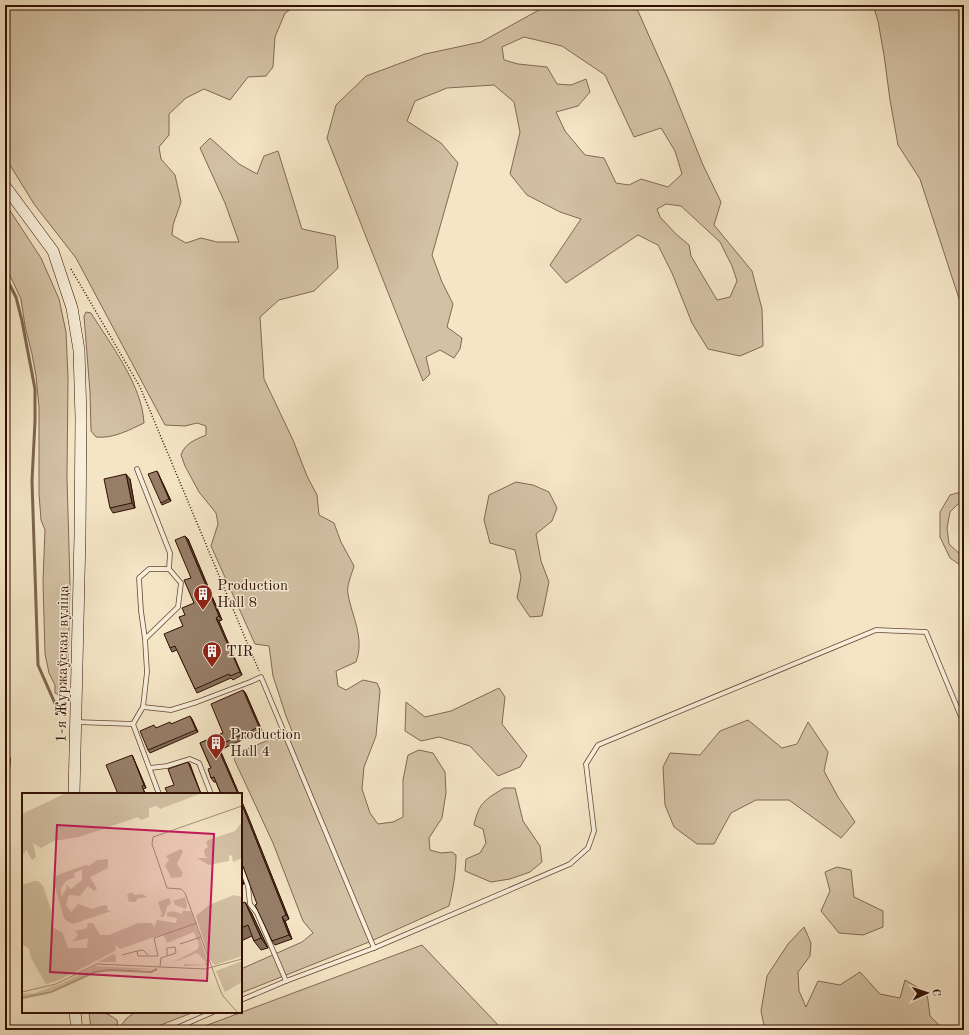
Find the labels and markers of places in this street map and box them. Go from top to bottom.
place label: Production Hall 8 [217,579,288,611]
building icon: Production Hall 8 [192,583,214,611]
building icon: TIR [201,640,223,668]
place label: TIR [226,645,254,660]
place label: Production Hall 4 [230,728,301,760]
building icon: Production Hall 4 [205,732,227,760]

